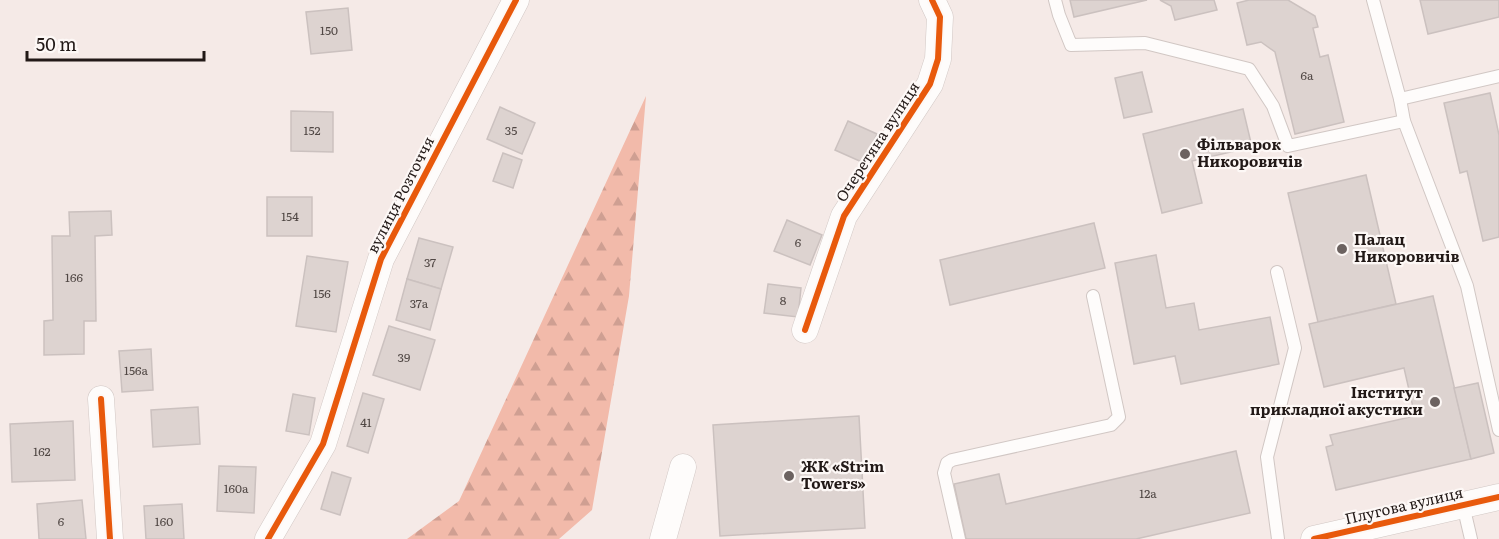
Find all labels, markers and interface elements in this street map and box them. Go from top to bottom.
house number: 150 [320,21,338,39]
scale bar [27,24,204,62]
text: 50 m [36,30,77,57]
house number: 6а [1301,66,1314,84]
street label: Очеретяна вулиця [829,76,924,206]
house number: 152 [304,121,320,139]
house number: 35 [505,121,517,139]
street label: вулиця Розточчя [360,132,439,257]
place label: Фільварок Никоровичів [1197,132,1302,172]
marker: Фільварок Никоровичів [1178,147,1192,161]
house number: 154 [281,207,299,225]
place label: Палац Никоровичів [1354,227,1459,267]
house number: 6 [795,233,802,251]
marker: Палац Никоровичів [1335,242,1349,256]
house number: 37 [424,253,436,271]
house number: 166 [65,268,83,286]
house number: 156 [313,284,331,302]
house number: 8 [780,291,787,309]
house number: 37а [410,294,429,312]
house number: 39 [398,348,410,366]
house number: 156а [124,361,148,379]
place label: Інститут прикладної акустики [1250,380,1423,420]
marker: Інститут прикладної акустики [1428,395,1442,409]
house number: 41 [360,413,372,431]
house number: 162 [33,442,51,460]
place label: ЖК «Strim Towers» [801,454,884,494]
marker: ЖК «Strim Towers» [782,469,796,483]
house number: 160а [224,479,249,497]
street label: Плугова вулиця [1342,480,1465,529]
house number: 12а [1139,484,1157,502]
house number: 6 [58,512,65,530]
house number: 160 [155,512,173,530]

